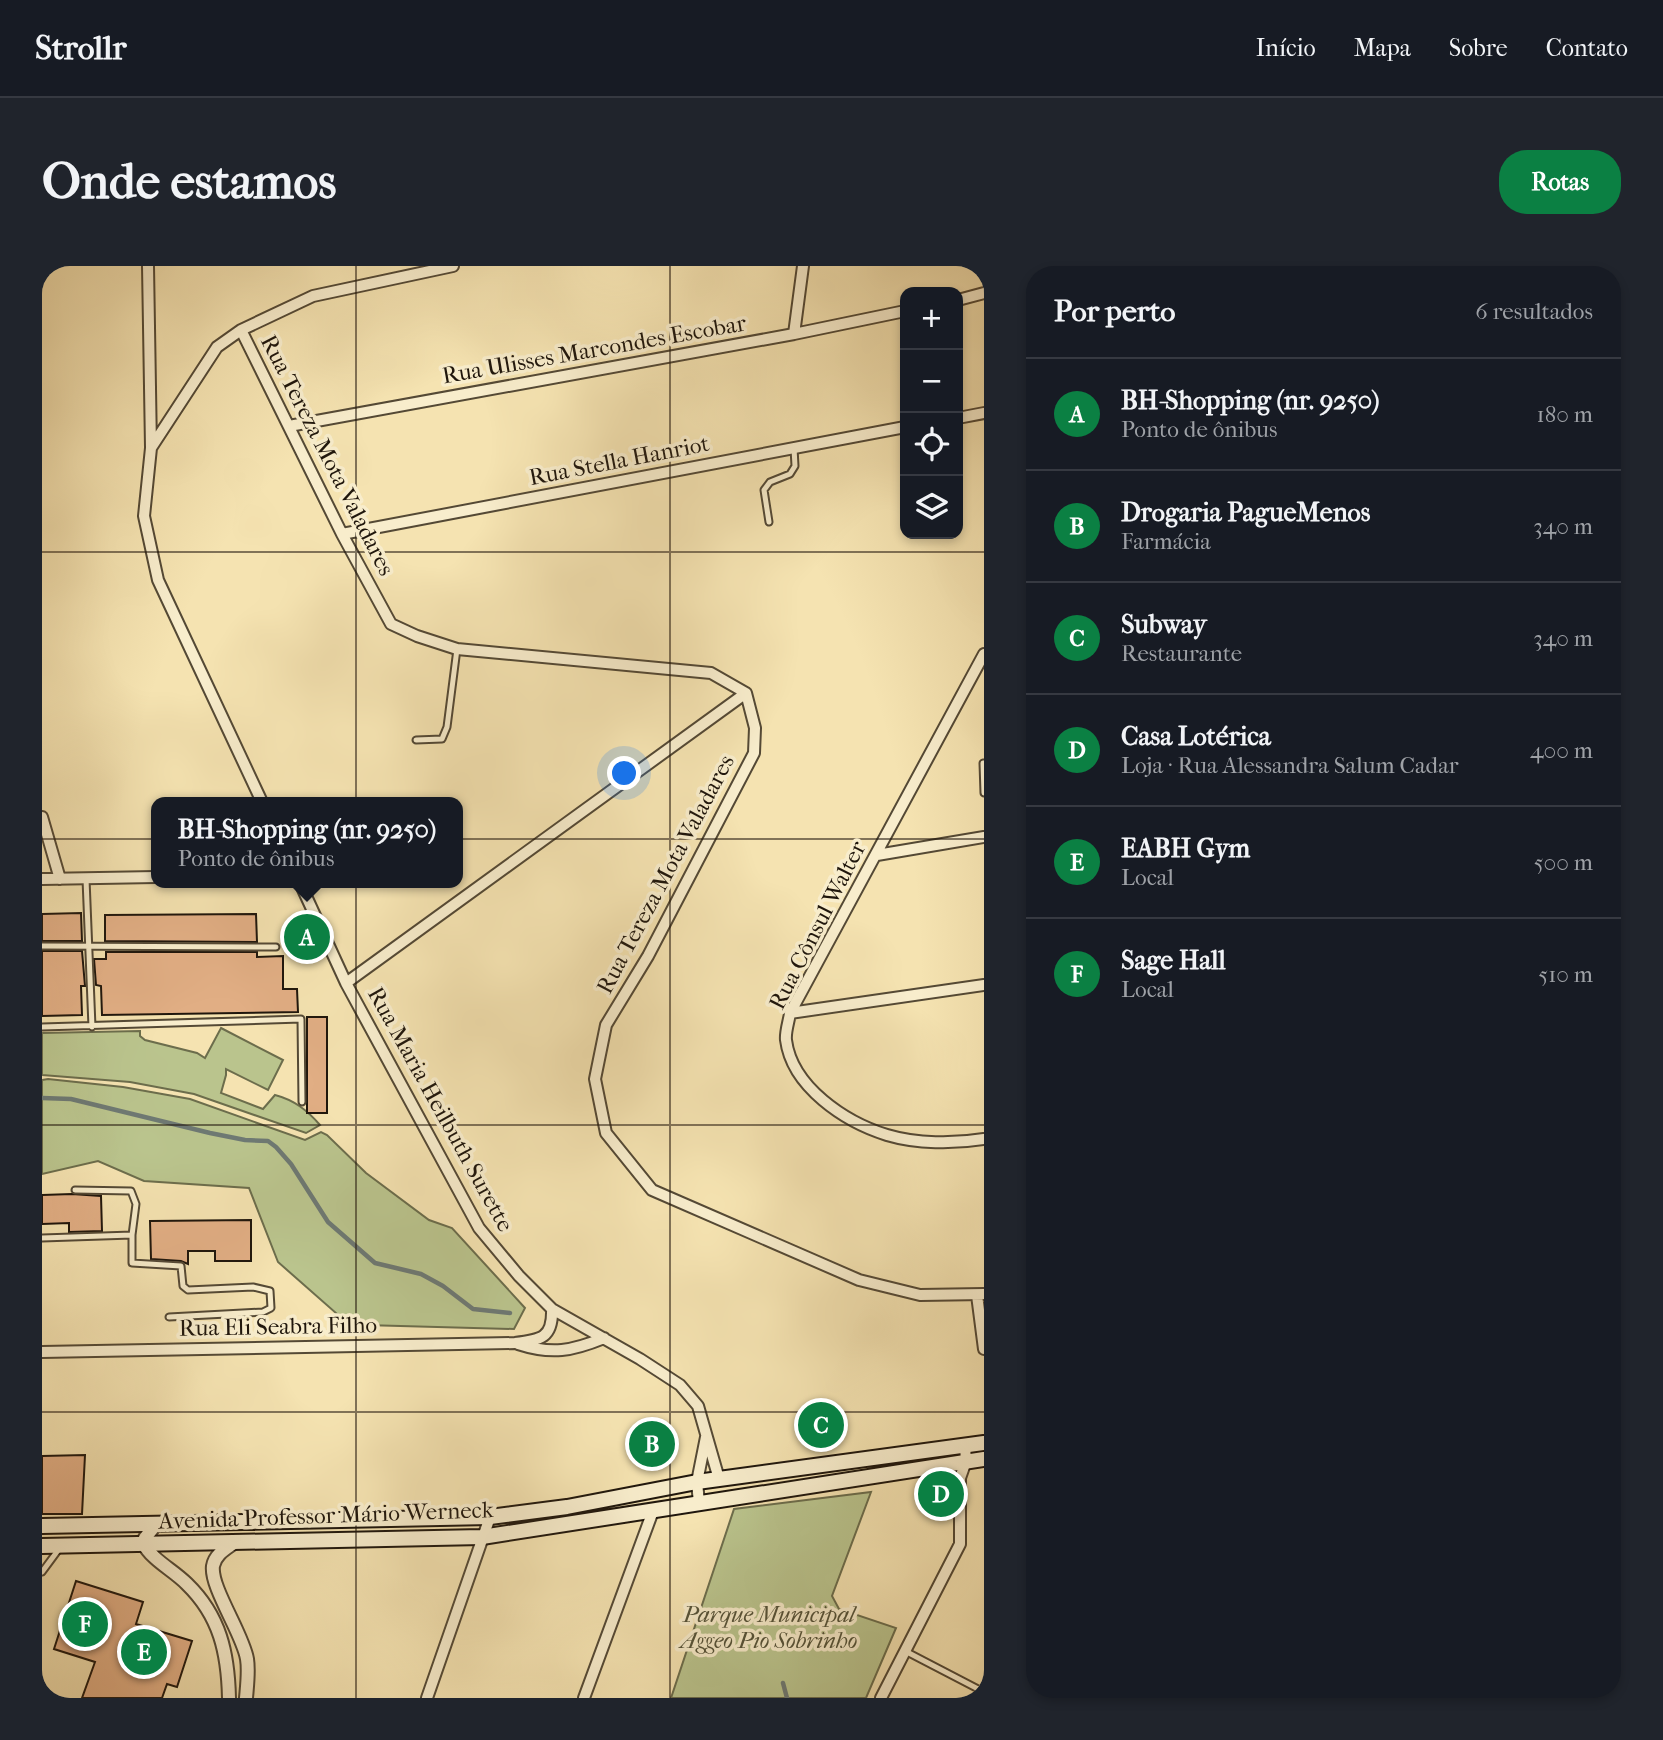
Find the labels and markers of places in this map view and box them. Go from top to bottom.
pin: A [284,911,330,963]
pin: C [798,1399,844,1451]
pin: B [629,1418,675,1470]
pin: D [918,1468,964,1520]
pin: F [62,1598,108,1650]
pin: E [121,1626,167,1678]

